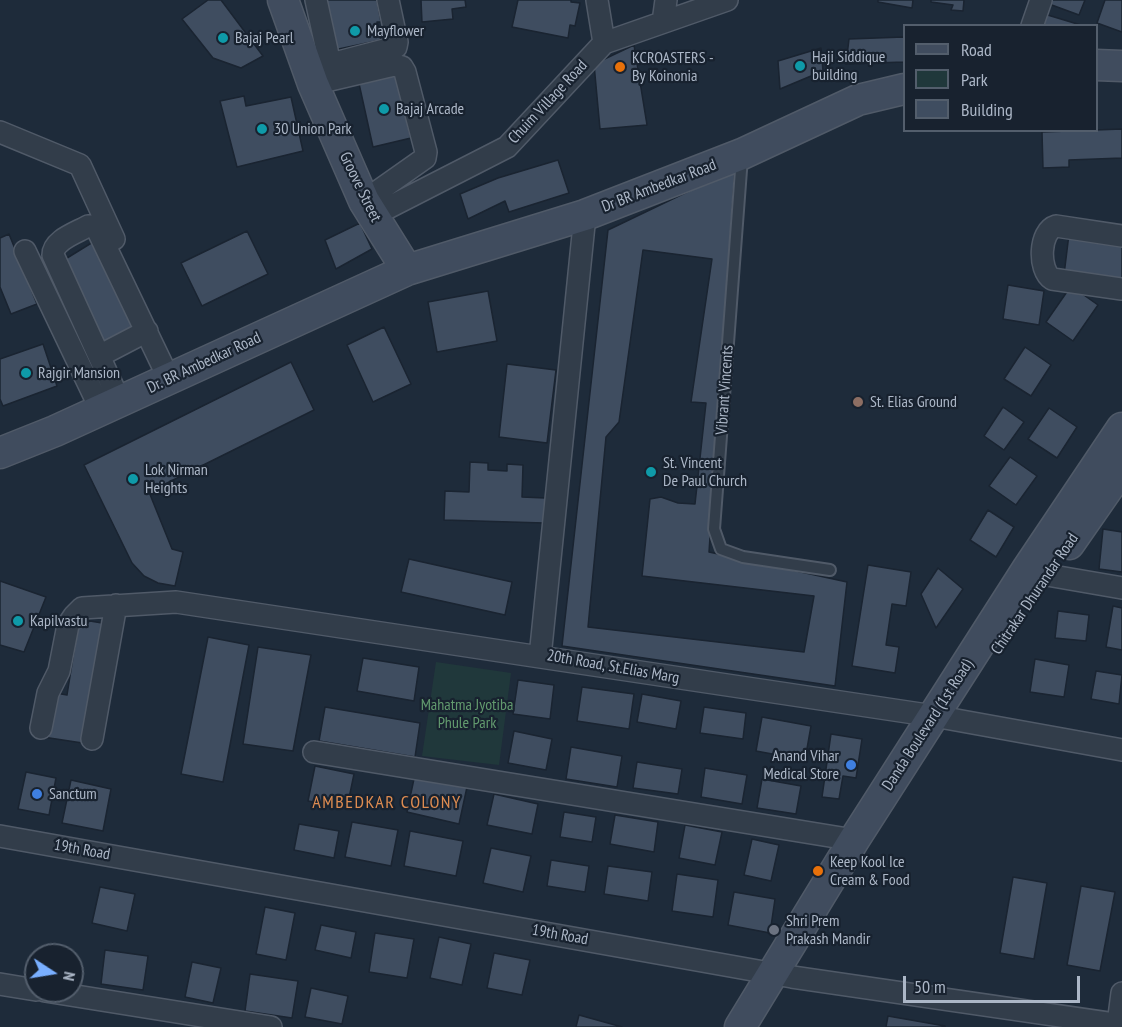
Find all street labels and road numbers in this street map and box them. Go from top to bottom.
street label: Chuim Village Road [504,56,592,148]
street label: Groove Street [335,149,385,225]
street label: Dr BR Ambedkar Road [599,155,719,217]
street label: Dr. BR Ambedkar Road [144,328,264,398]
street label: Vibrant Vincents [712,344,738,436]
street label: Chitrakar Dhurandar Road [987,530,1083,658]
street label: 20th Road, St.Elias Marg [545,646,681,688]
street label: Danda Boulevard (1st Road) [878,656,978,794]
street label: 19th Road [52,836,112,864]
street label: 19th Road [530,921,590,949]

